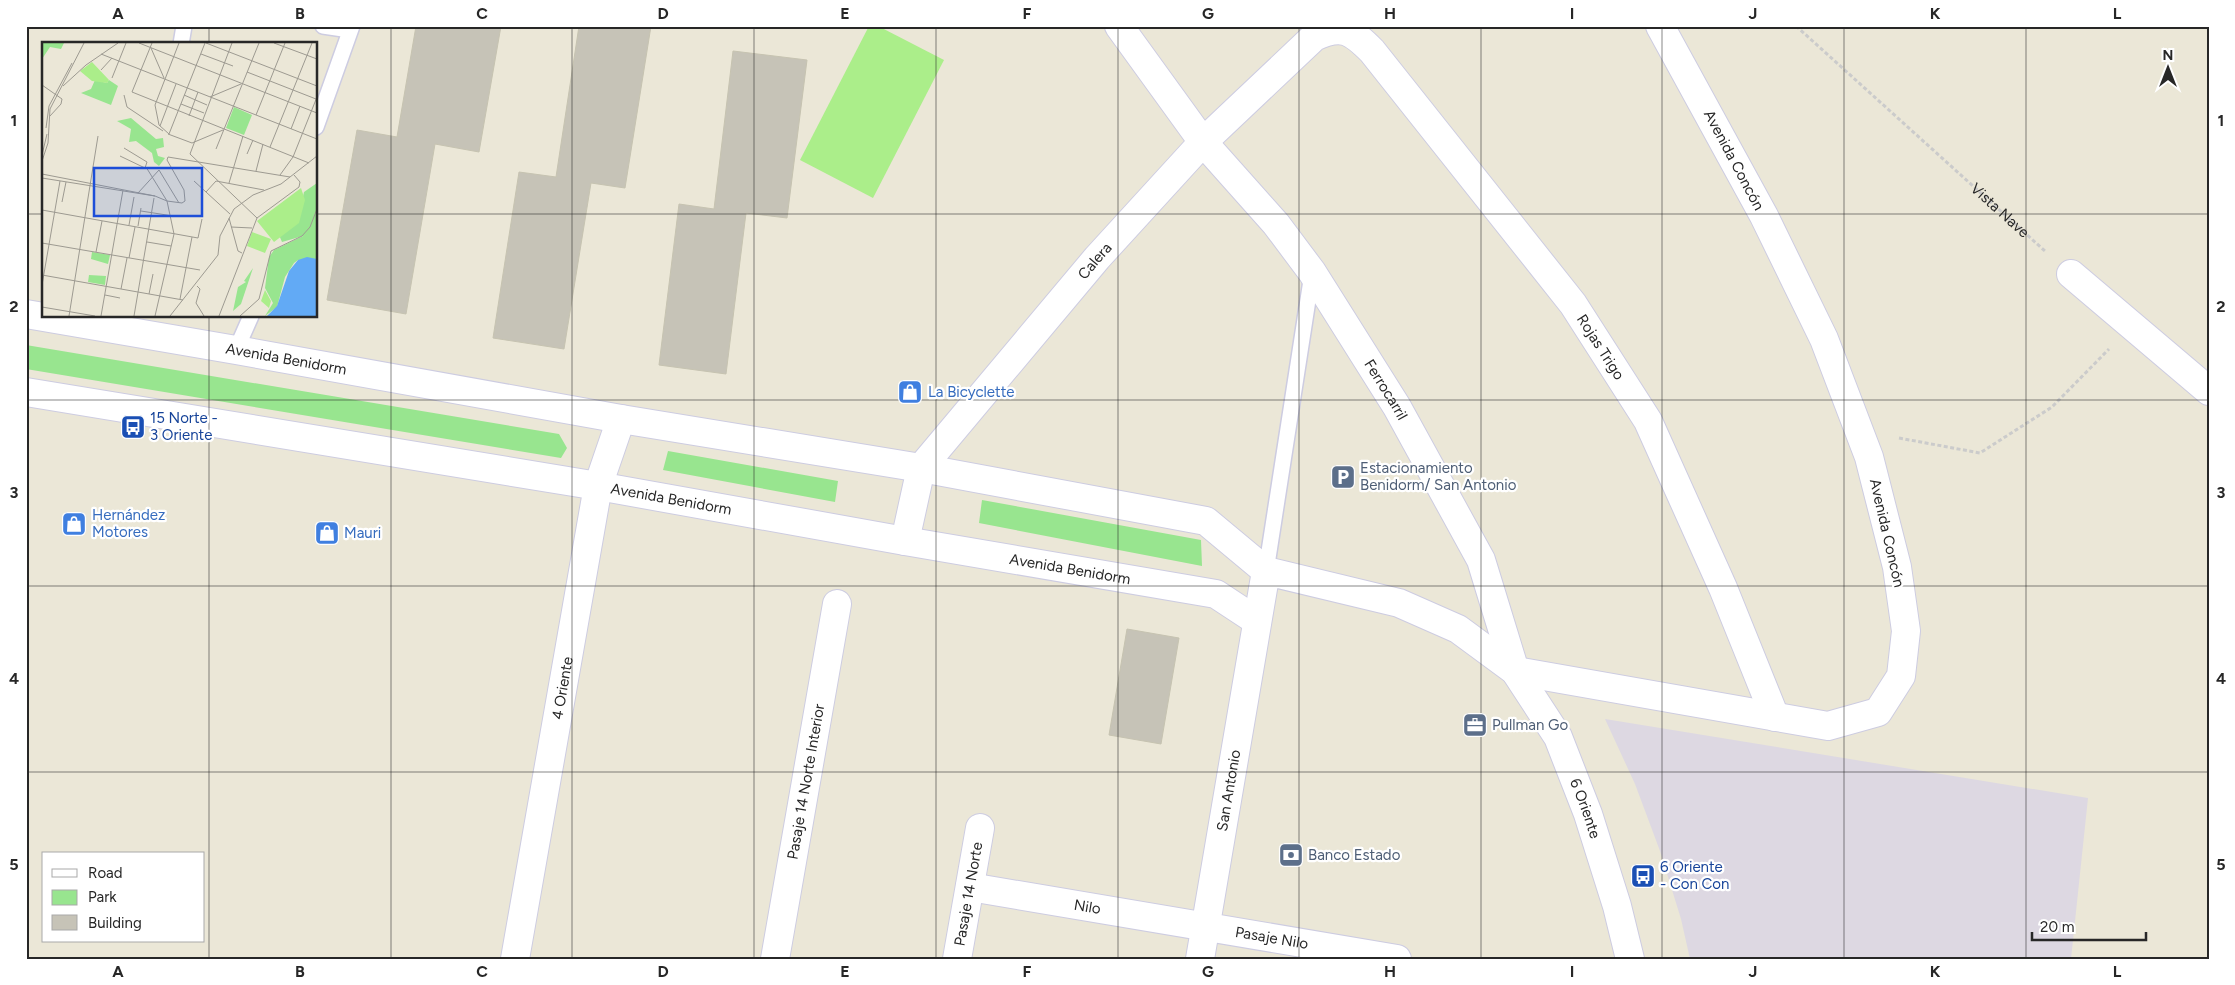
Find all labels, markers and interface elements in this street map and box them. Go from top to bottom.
text: A [112,4,124,23]
text: B [295,4,305,23]
text: C [476,4,488,23]
text: D [657,4,669,23]
text: E [840,4,850,23]
text: F [1023,4,1032,23]
text: G [1202,4,1214,23]
text: H [1384,4,1396,23]
text: I [1570,4,1574,23]
text: J [1749,4,1757,23]
text: K [1930,4,1941,23]
text: L [2113,4,2122,23]
inset map [42,42,318,318]
north arrow [2142,42,2192,92]
text: N [2163,47,2173,64]
street label: Avenida Concón [1700,107,1768,213]
text: 1 [11,111,17,130]
text: 1 [2218,111,2224,130]
street label: Vista Nave [1967,179,2033,242]
street label: Calera [1074,239,1116,283]
text: 2 [9,297,19,316]
text: 2 [2216,297,2226,316]
street label: Rojas Trigo [1573,311,1628,383]
street label: Avenida Benidorm [224,339,348,379]
street label: Ferrocarril [1360,356,1411,423]
shop icon: La Bicyclette [897,379,923,405]
place label: La Bicyclette [928,383,1015,401]
place label: 15 Norte - 3 Oriente [150,409,218,444]
bus stop icon: 15 Norte - 3 Oriente [120,414,146,440]
place label: Estacionamiento Benidorm/ San Antonio [1360,459,1517,494]
parking icon: Estacionamiento Benidorm/ San Antonio [1330,464,1356,490]
street label: Avenida Concón [1866,477,1908,589]
street label: Avenida Benidorm [609,479,733,519]
text: 3 [10,483,19,502]
text: 3 [2217,483,2226,502]
place label: Hernández Motores [92,506,165,541]
shop icon: Hernández Motores [61,511,87,537]
shop icon: Mauri [314,520,340,546]
place label: Mauri [344,524,381,542]
street label: Avenida Benidorm [1008,550,1132,588]
street label: 4 Oriente [548,655,577,721]
text: 4 [9,669,19,688]
text: 4 [2216,669,2226,688]
street label: Pasaje 14 Norte Interior [784,702,828,861]
office icon: Pullman Go [1462,712,1488,738]
place label: Pullman Go [1492,716,1568,734]
street label: San Antonio [1213,748,1245,833]
street label: 6 Oriente [1566,776,1604,841]
street label: Pasaje 14 Norte [950,841,986,947]
bank icon: Banco Estado [1278,842,1304,868]
place label: Banco Estado [1308,846,1401,864]
legend [42,852,205,942]
text: 5 [9,855,19,874]
text: 5 [2216,855,2226,874]
place label: 6 Oriente - Con Con [1660,858,1729,893]
bus stop icon: 6 Oriente - Con Con [1630,863,1656,889]
text: Road [88,864,123,882]
text: Park [88,888,117,906]
street label: Nilo [1072,896,1103,918]
scale bar [2032,910,2146,942]
text: Building [88,914,142,932]
text: 20 m [2040,918,2074,936]
street label: Pasaje Nilo [1234,923,1310,953]
text: A [112,962,124,981]
text: B [295,962,305,981]
text: C [476,962,488,981]
text: D [657,962,669,981]
text: E [840,962,850,981]
text: F [1023,962,1032,981]
text: G [1202,962,1214,981]
text: H [1384,962,1396,981]
text: I [1570,962,1574,981]
text: J [1749,962,1757,981]
text: K [1930,962,1941,981]
text: L [2113,962,2122,981]

